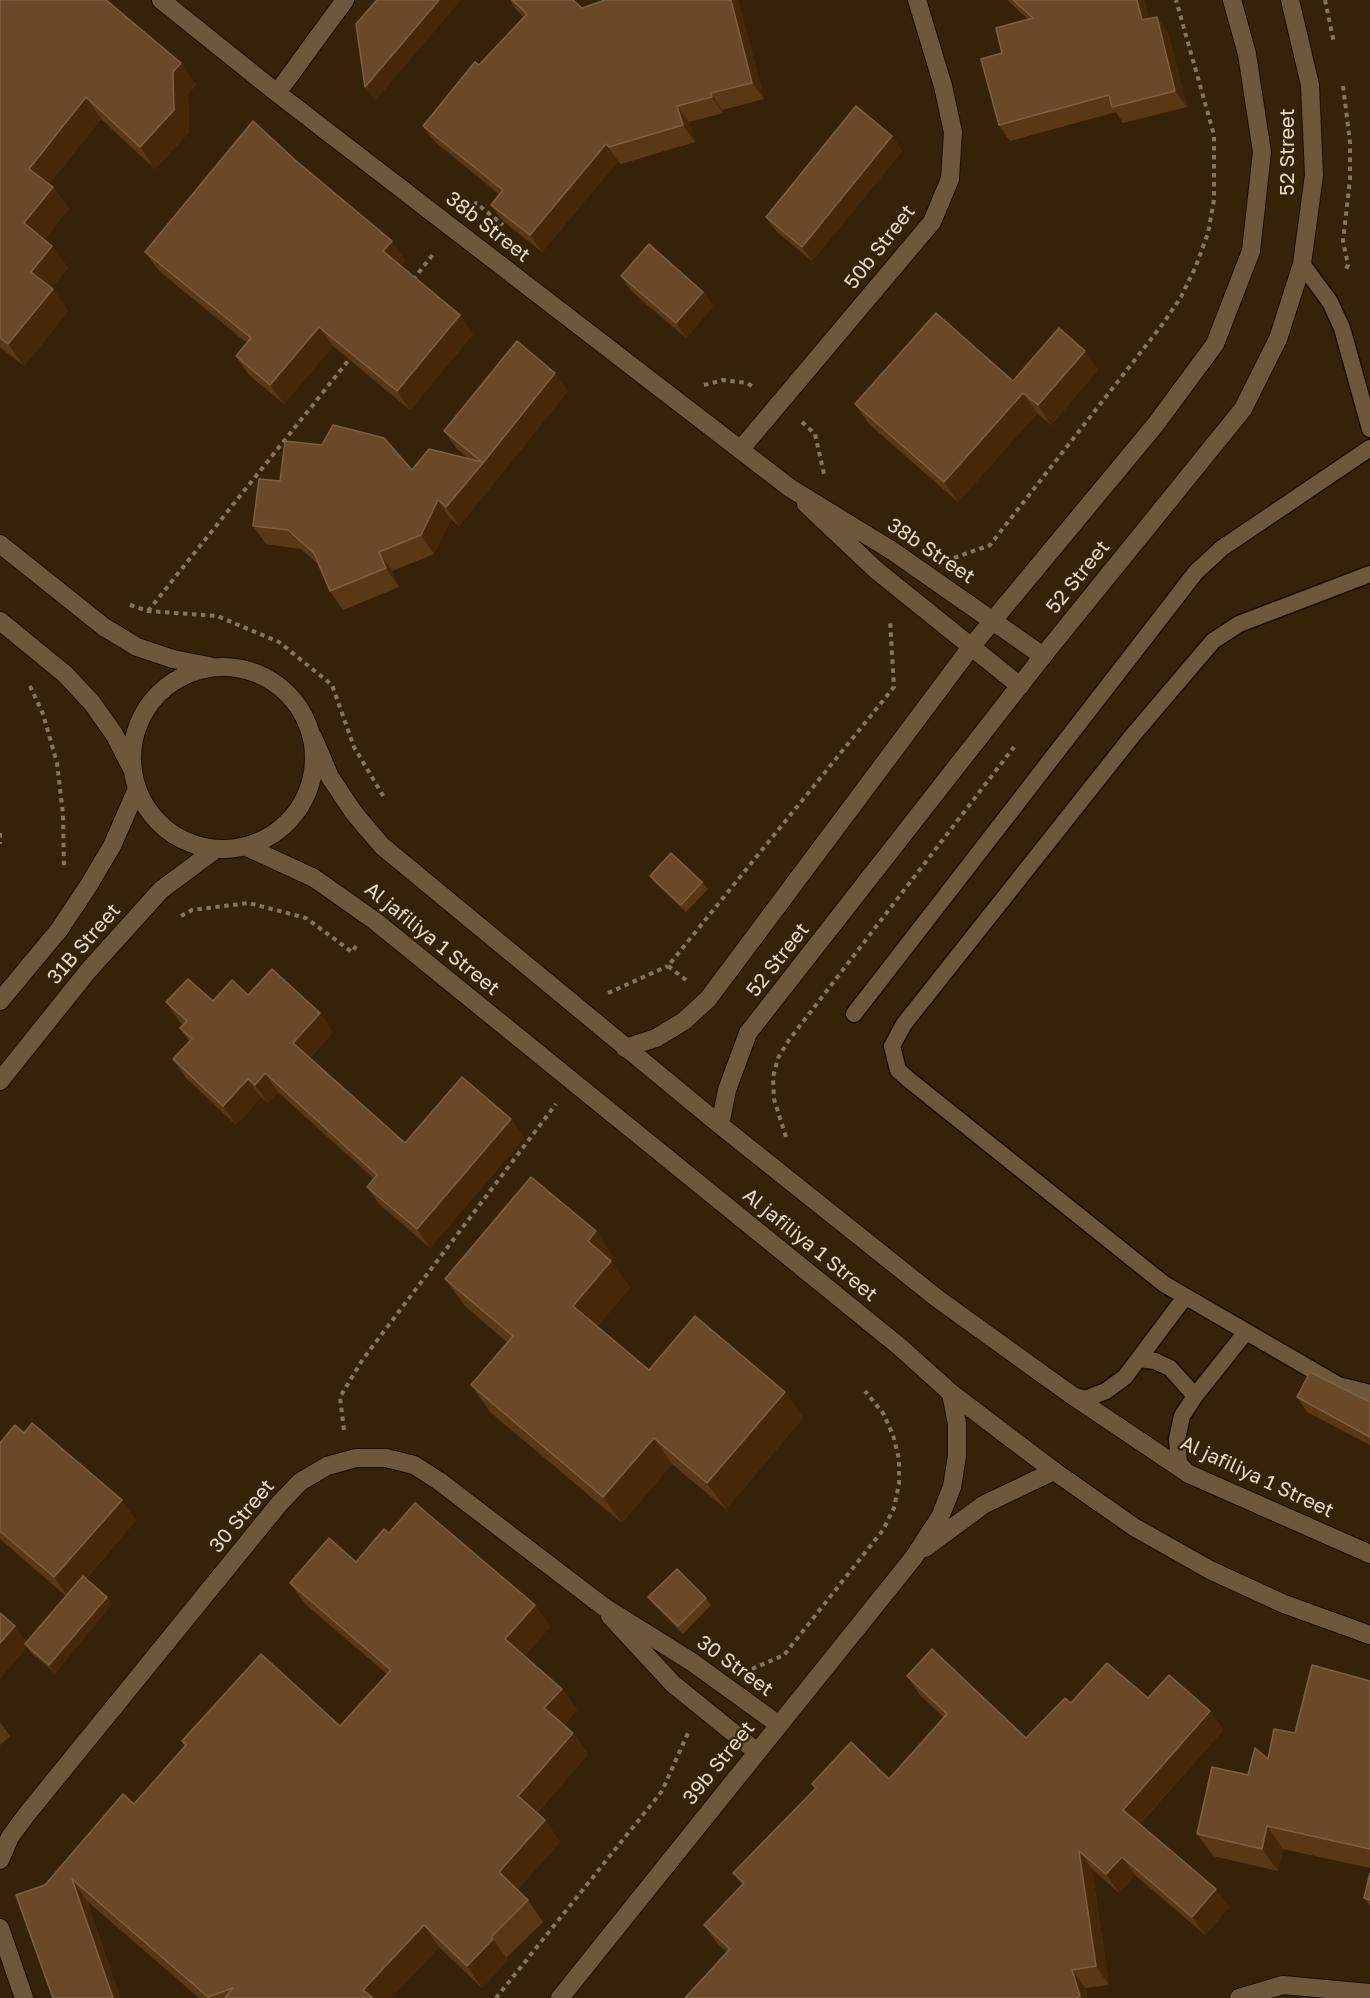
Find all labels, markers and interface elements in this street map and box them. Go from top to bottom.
street label: 52 Street [1276,108,1300,196]
street label: 38b Street [441,187,535,267]
street label: 50b Street [840,200,920,294]
street label: 38b Street [883,513,979,589]
street label: 52 Street [1041,535,1115,619]
street label: Al jafiliya 1 Street [360,877,504,1001]
street label: 31B Street [42,899,126,989]
street label: 52 Street [742,918,814,1002]
street label: Al jafiliya 1 Street [738,1183,882,1307]
street label: Al jafiliya 1 Street [1177,1431,1337,1523]
street label: 30 Street [204,1474,280,1558]
street label: 30 Street [692,1630,778,1702]
street label: 39b Street [678,1716,760,1810]

